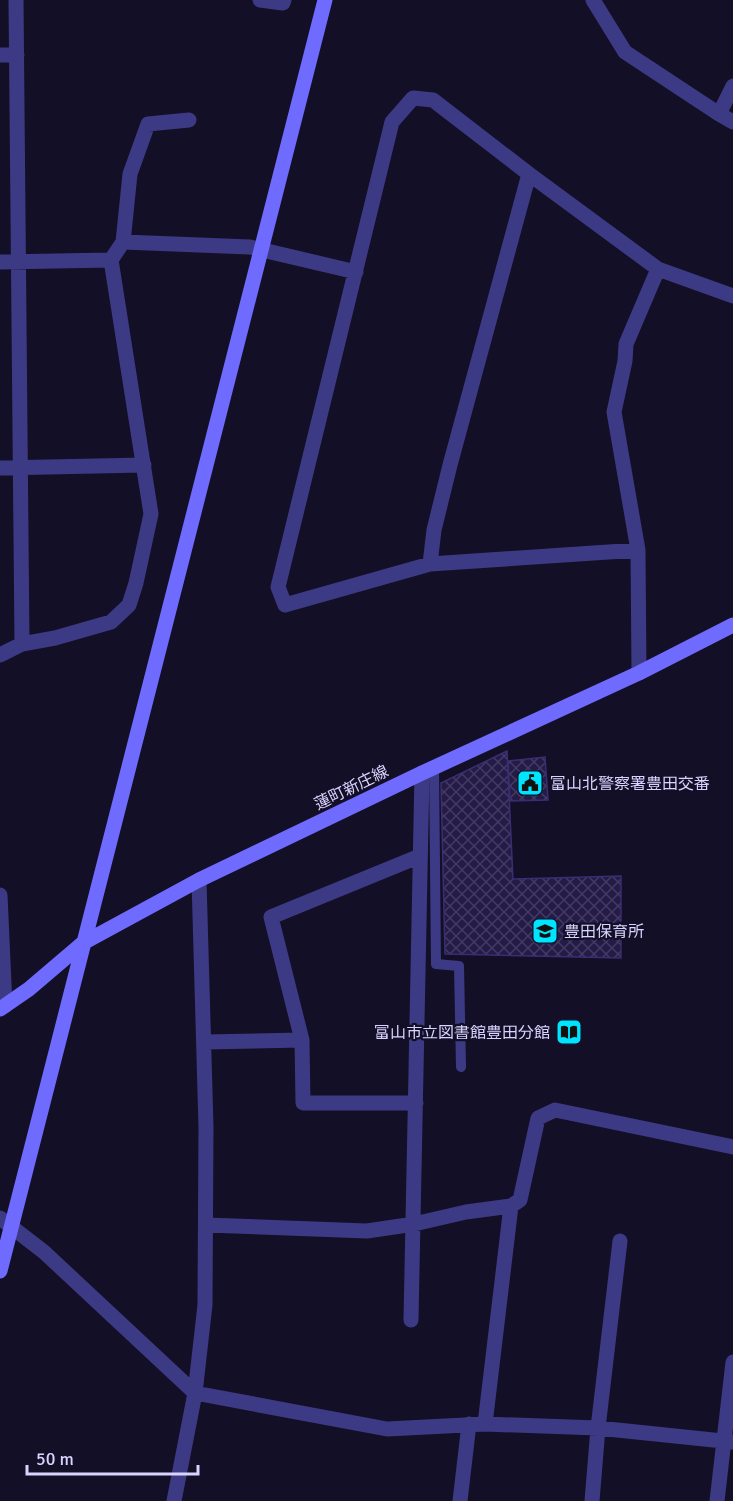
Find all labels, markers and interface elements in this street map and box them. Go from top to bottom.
street label: 蓮町新庄線 [311,761,392,814]
public building icon: 富山北警察署豊田交番 [515,768,545,798]
place label: 富山北警察署豊田交番 [550,774,710,794]
school or university icon: 豊田保育所 [530,916,560,946]
place label: 豊田保育所 [564,922,644,942]
library icon: 富山市立図書館豊田分館 [554,1017,584,1047]
place label: 富山市立図書館豊田分館 [374,1023,550,1043]
scale bar [27,1438,198,1476]
text: 50 m [36,1448,74,1470]

